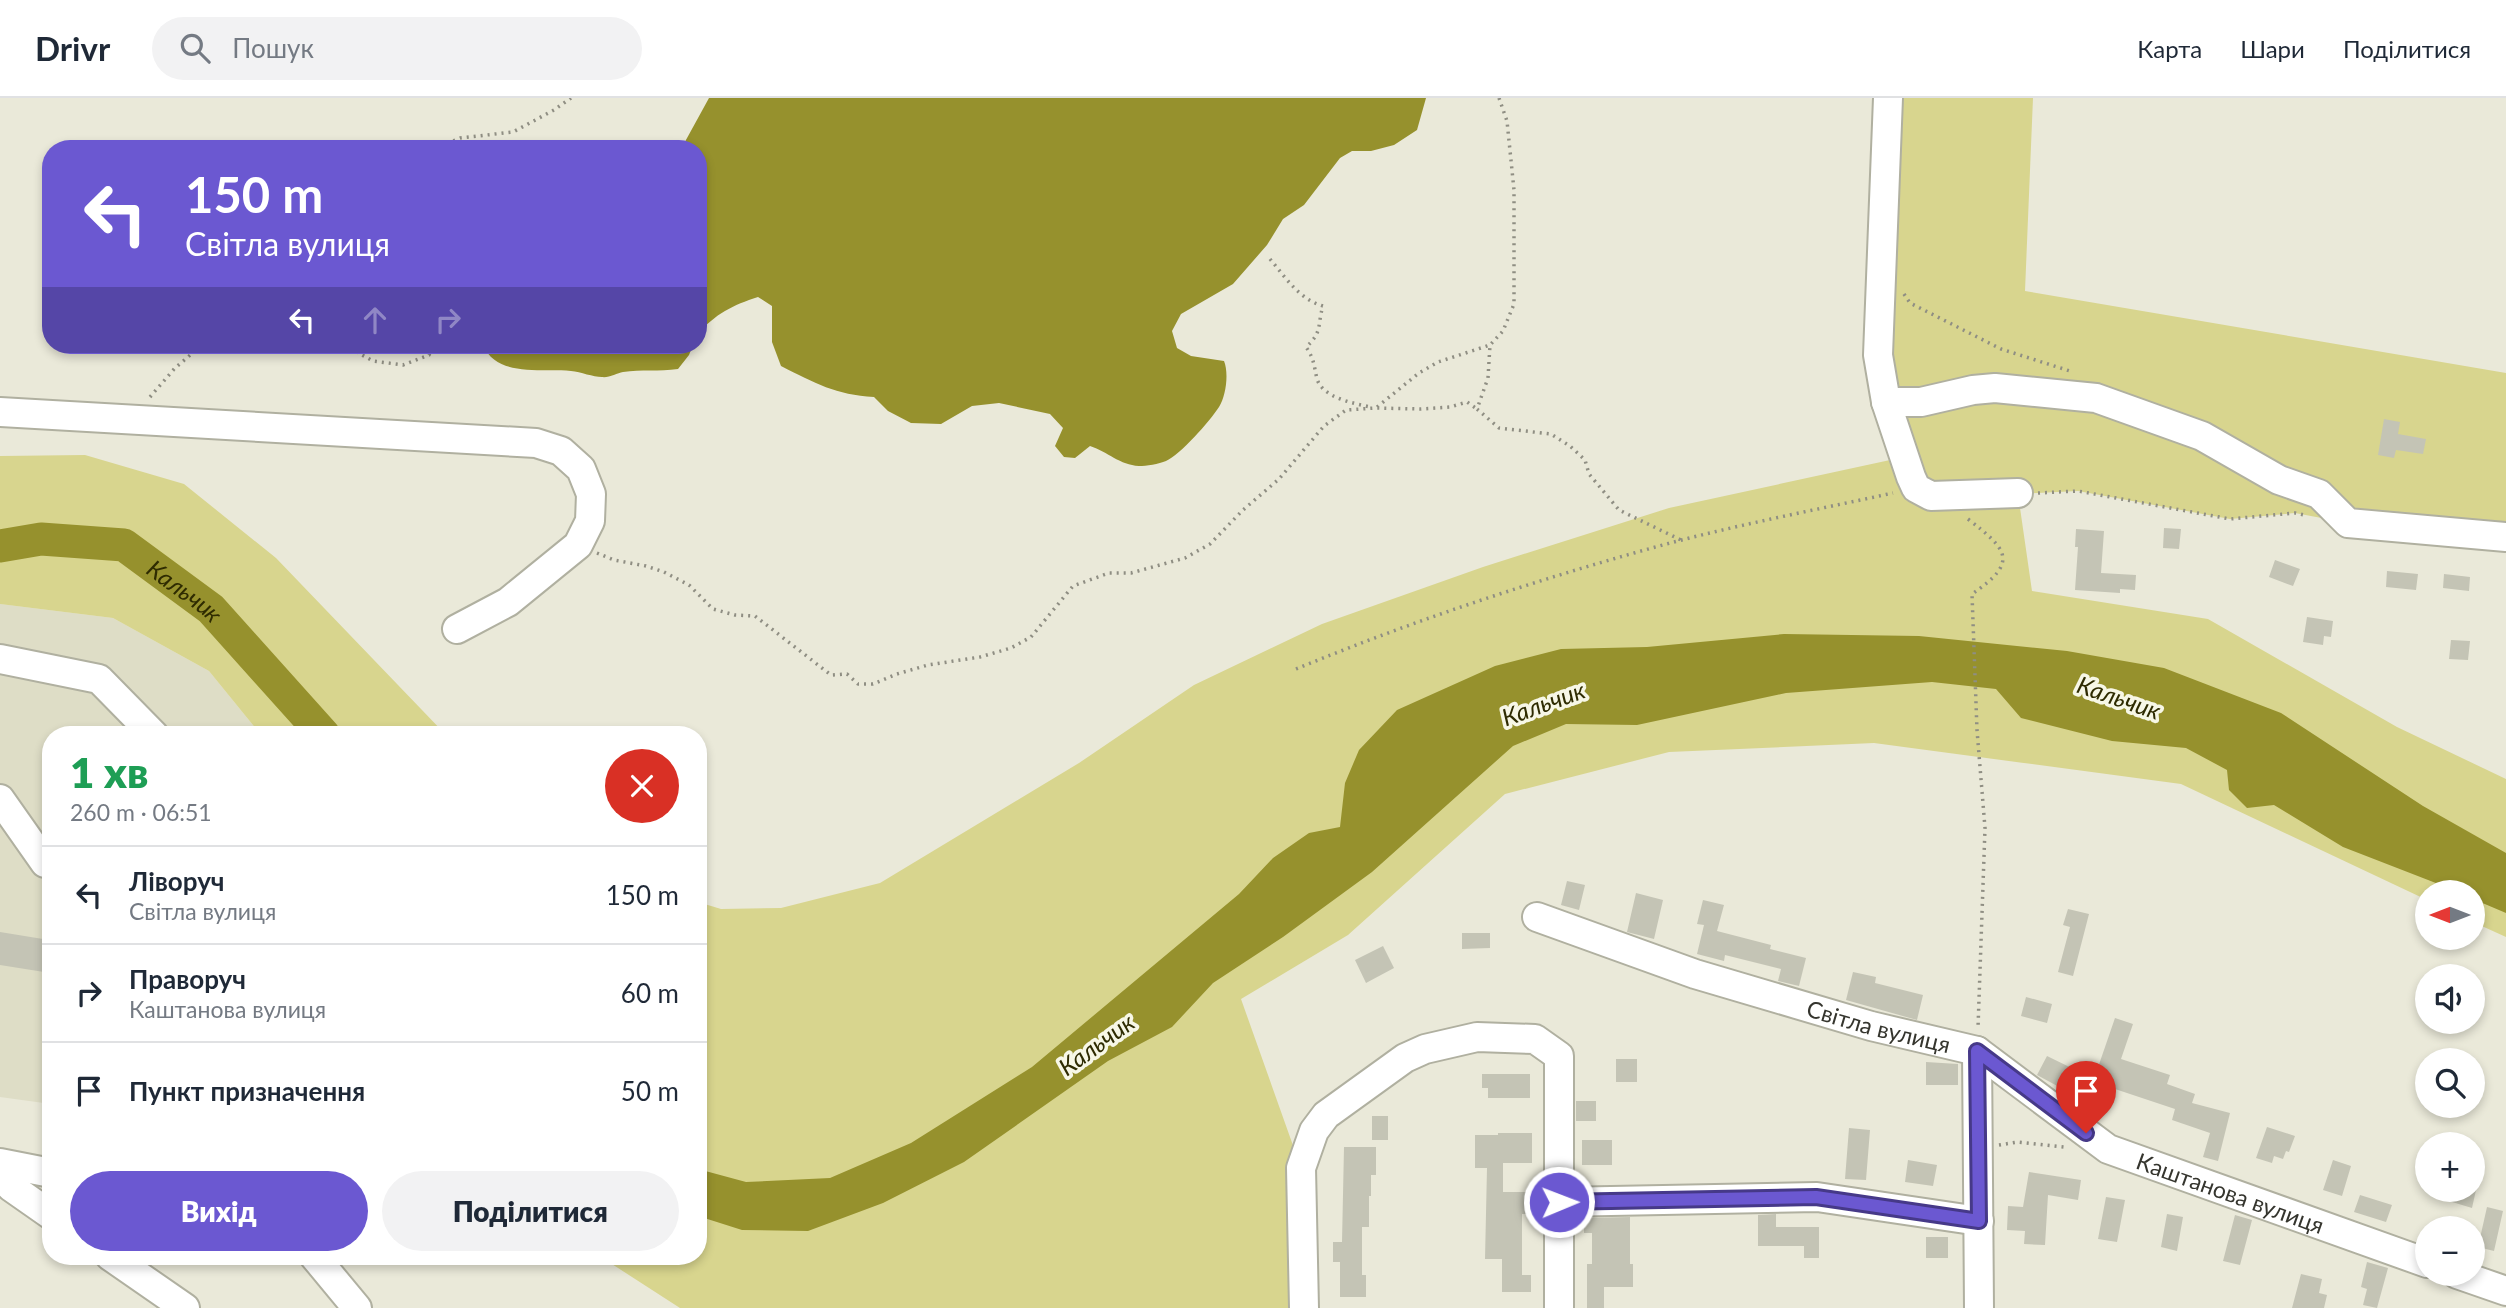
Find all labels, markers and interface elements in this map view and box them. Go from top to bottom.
search box [152,17,642,80]
text: Drivr [35,28,110,68]
icon: search [176,29,214,67]
text: Пошук [232,32,314,64]
text: Карта [2137,34,2202,63]
text: Шари [2240,34,2305,63]
text: Поділитися [2343,34,2471,63]
text: 150 m [185,165,323,223]
icon: left [70,168,161,259]
text: Світла вулиця [185,224,390,263]
icon: left [283,301,321,339]
icon: ahead [356,301,394,339]
icon: right [429,301,467,339]
water label: Кальчик [142,553,230,627]
water label: Кальчик [2073,669,2165,725]
water label: Кальчик [1498,674,1589,731]
text: 1 хв [70,747,148,797]
button: close [605,749,679,823]
text: 260 m · 06:51 [70,798,212,826]
text: Ліворуч [129,865,225,897]
icon: left [70,876,108,914]
text: 150 m [606,879,679,911]
north arrow [2415,880,2485,950]
map controls [2415,880,2485,1286]
text: Світла вулиця [129,897,276,925]
text: Праворуч [129,963,246,995]
button: sound [2415,964,2485,1034]
icon: right [70,974,108,1012]
text: 60 m [621,977,679,1009]
street label: Світла вулиця [1804,994,1953,1058]
text: Каштанова вулиця [129,995,326,1023]
water label: Кальчик [1053,1007,1140,1081]
button: search [2415,1048,2485,1118]
pin [2056,1061,2116,1133]
icon: arrive [70,1072,108,1110]
icon: arrive [2067,1072,2105,1110]
text: Пункт призначення [129,1075,365,1107]
text: 50 m [621,1075,679,1107]
button: + [2415,1132,2485,1202]
street label: Каштанова вулиця [2133,1146,2328,1239]
position arrow [1522,1165,1596,1239]
button: Вихід [70,1171,368,1251]
button: Поділитися [382,1171,679,1251]
button: − [2415,1216,2485,1286]

